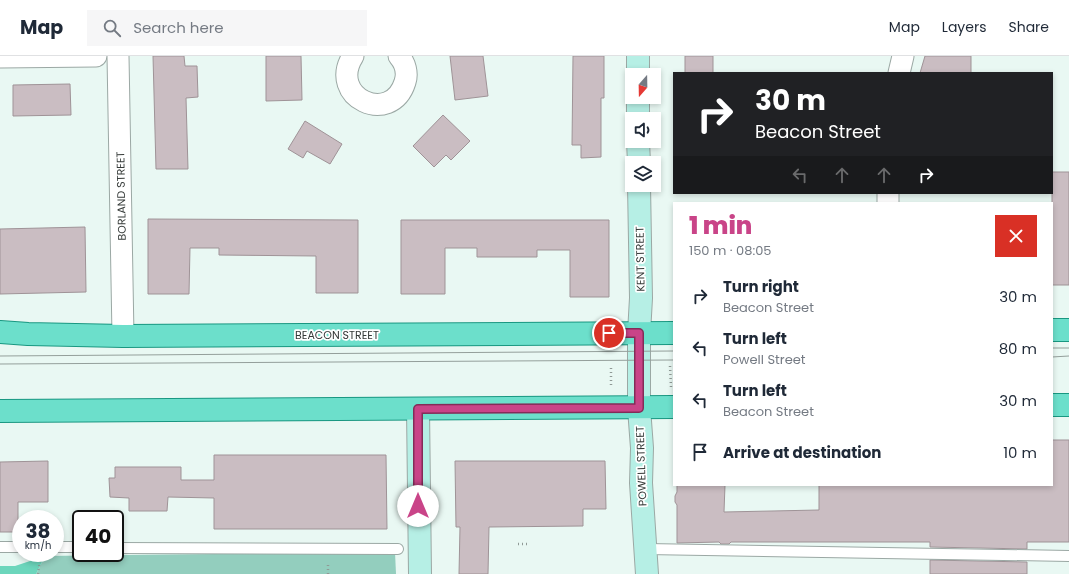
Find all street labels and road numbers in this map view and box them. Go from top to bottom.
street label: BORLAND STREET [112,151,130,241]
street label: KENT STREET [631,226,649,292]
street label: BEACON STREET [295,327,379,343]
street label: POWELL STREET [632,426,650,506]

